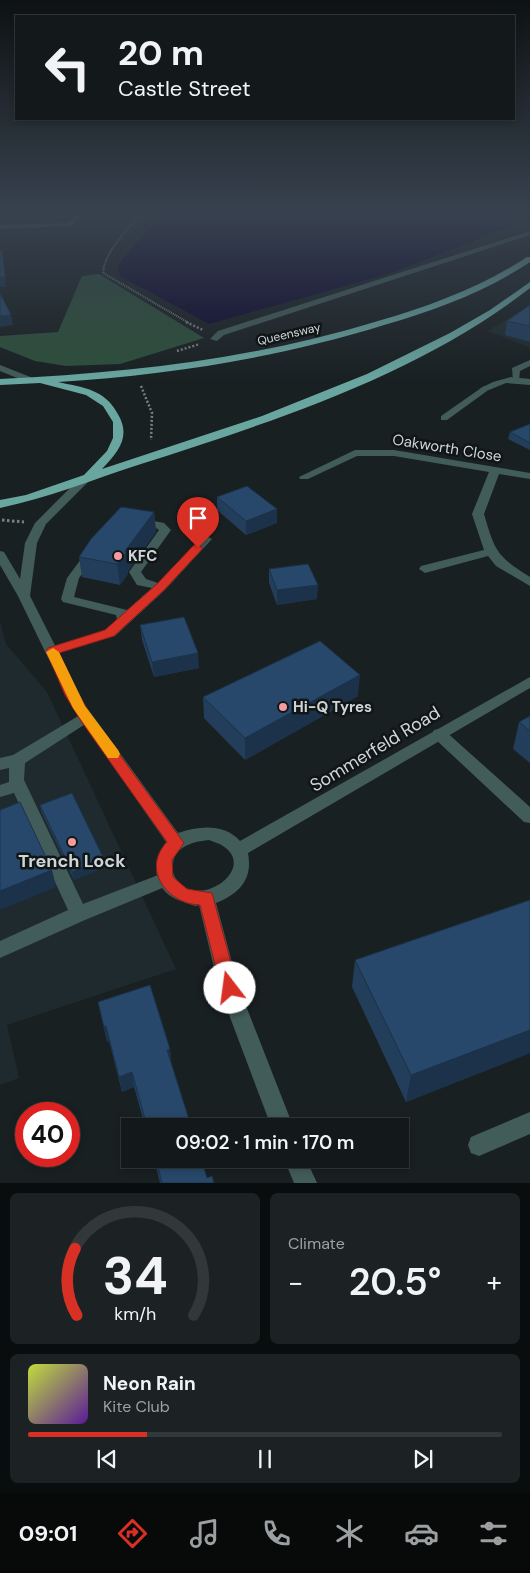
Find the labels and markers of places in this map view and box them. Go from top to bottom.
pin [177,497,219,548]
place label: KFC [128,546,157,566]
marker: KFC [112,550,124,562]
place label: Hi-Q Tyres [293,697,372,717]
marker: Hi-Q Tyres [277,701,289,713]
marker: Trench Lock [66,836,78,848]
place label: Trench Lock [18,849,126,873]

